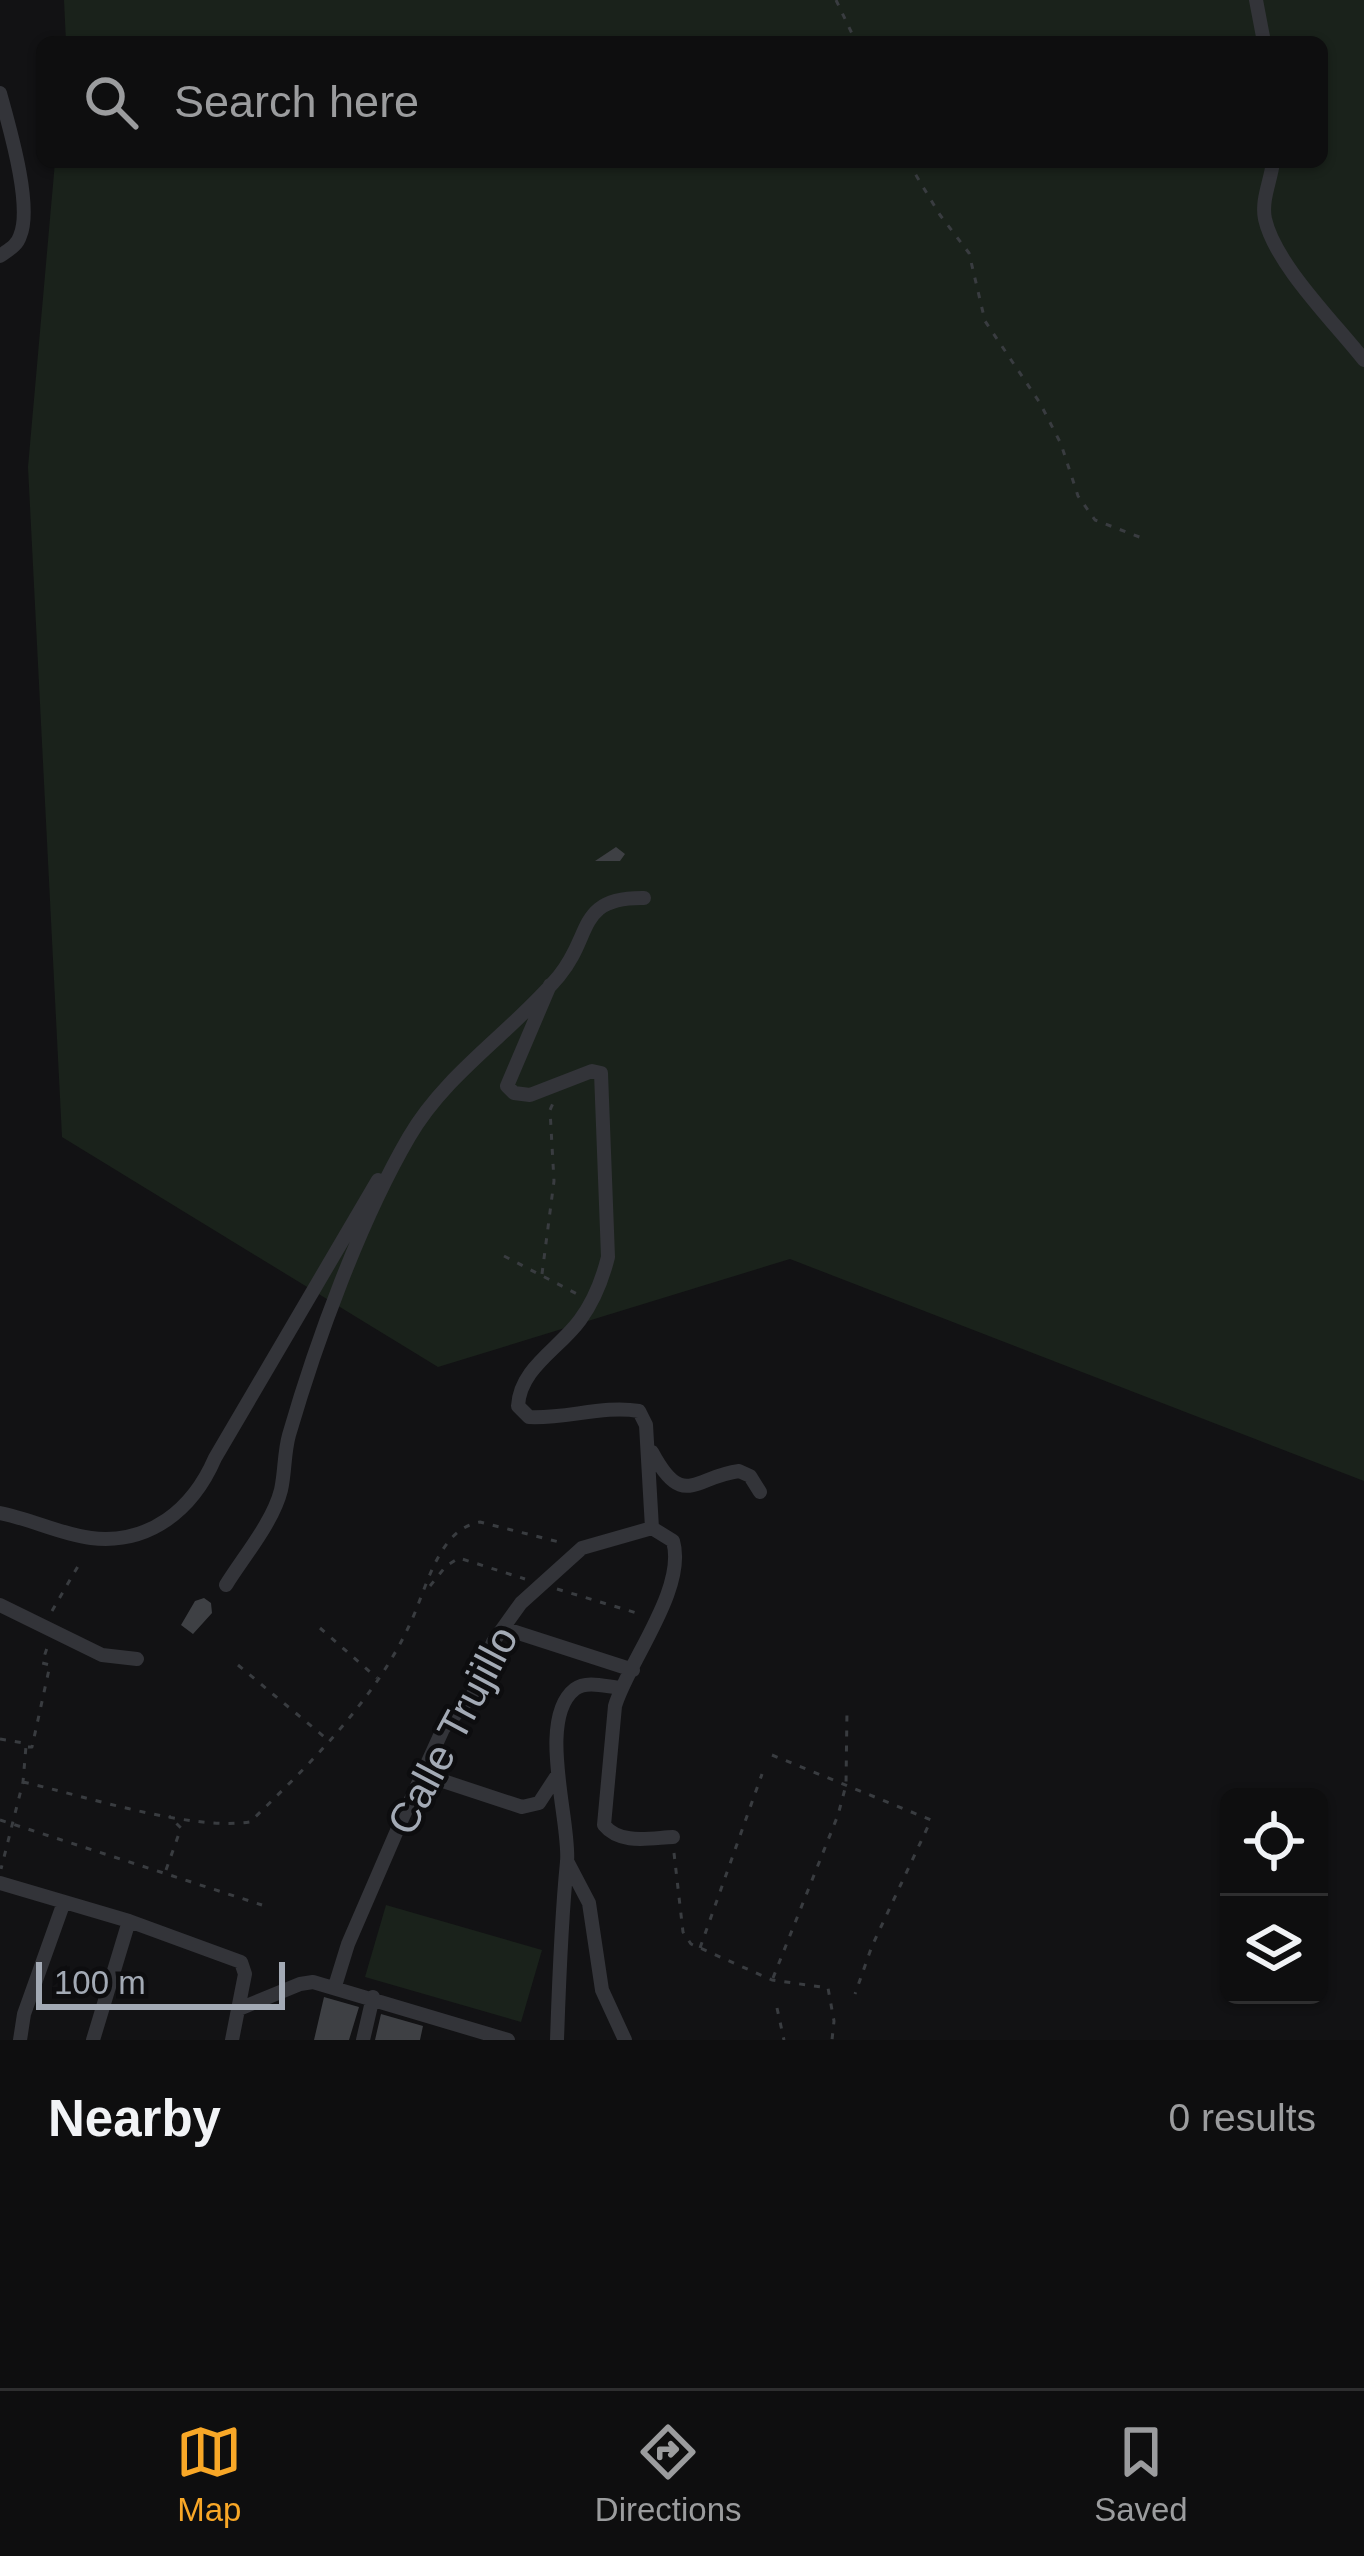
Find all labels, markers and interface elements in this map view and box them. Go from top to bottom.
search box [36,36,1328,168]
icon: search [78,69,144,135]
text: Search here [174,76,419,127]
street label: Calle Trujillo [378,1618,527,1842]
map controls [1220,1788,1328,2004]
button: locate [1220,1788,1328,1896]
button: layers [1220,1896,1328,2004]
scale bar [36,1956,285,2009]
text: 100 m [54,1964,146,2001]
text: Nearby [48,2090,221,2147]
text: 0 results [1169,2096,1316,2139]
tab: Map [176,2419,242,2529]
tab: Directions [595,2419,742,2529]
tab: Saved [1094,2419,1188,2529]

